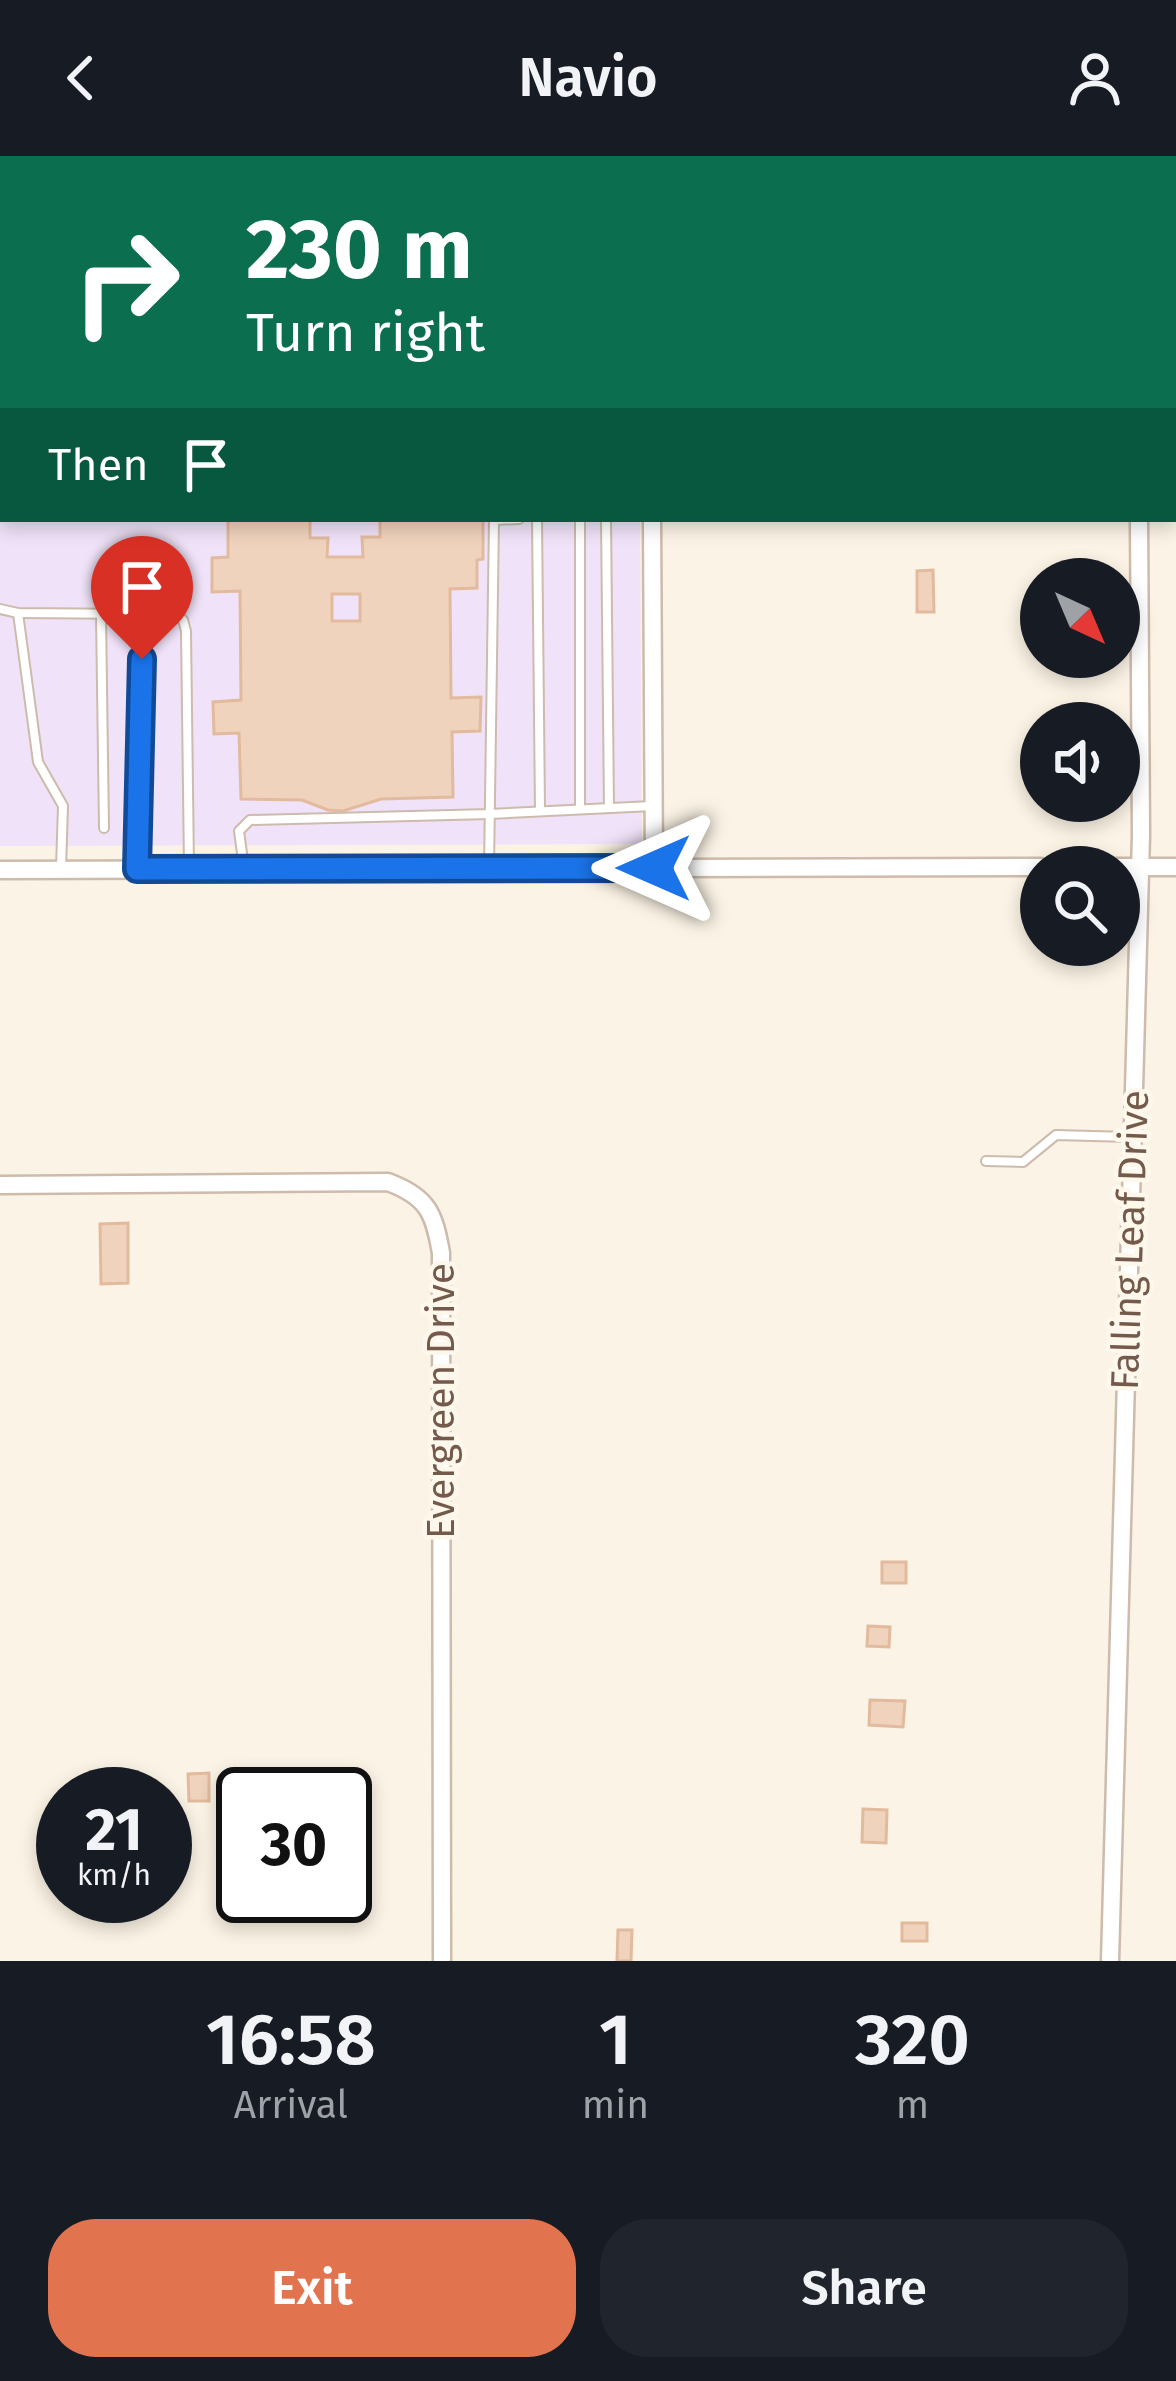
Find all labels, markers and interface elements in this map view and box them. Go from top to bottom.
icon: back [48,45,114,111]
icon: person [1062,45,1128,111]
text: Navio [519,46,658,110]
text: 230 m [246,199,473,300]
icon: right [48,204,204,360]
text: Turn right [246,301,485,365]
icon: arrive [173,432,239,498]
text: Then [48,438,149,492]
pin [91,536,193,659]
icon: arrive [109,554,175,620]
north arrow [1020,558,1140,678]
map controls [1020,558,1140,966]
button: sound [1020,702,1140,822]
position arrow [591,805,717,931]
button: search [1020,846,1140,966]
street label: Falling Leaf Drive [1102,1089,1158,1391]
street label: Evergreen Drive [418,1263,464,1539]
speed limit sign: 30 [216,1767,372,1923]
text: 21 [85,1794,143,1866]
text: km/h [77,1857,151,1893]
text: 16:58 [206,1997,376,2083]
text: 1 [599,1997,632,2083]
text: 320 [855,1997,970,2083]
text: Arrival [234,2082,348,2128]
text: min [582,2082,649,2128]
text: m [896,2082,929,2128]
button: Exit [48,2219,576,2357]
button: Share [600,2219,1128,2357]

